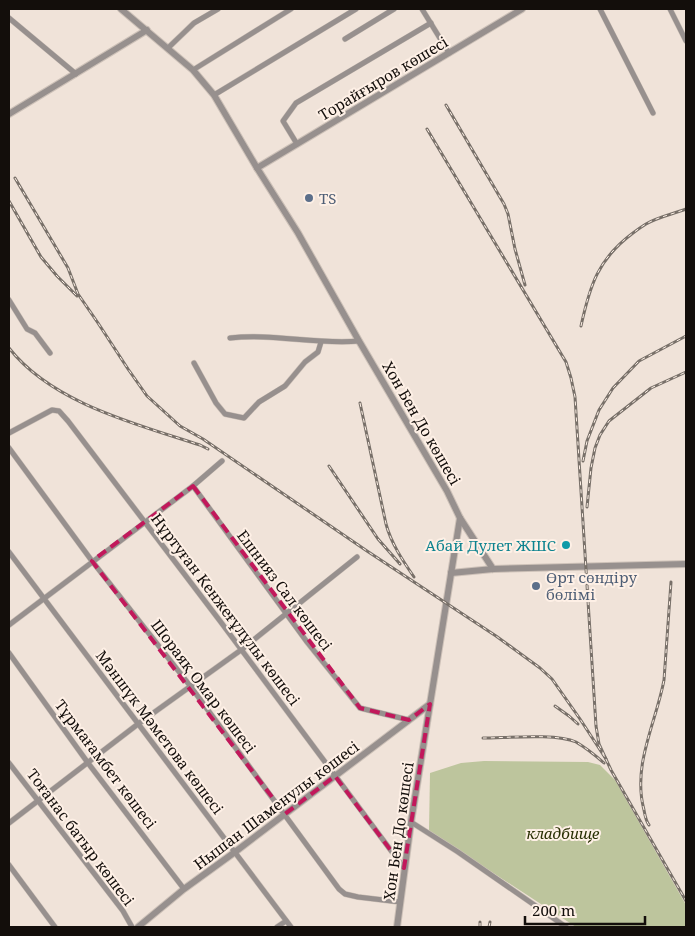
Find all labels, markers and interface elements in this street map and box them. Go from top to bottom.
street label: Торайғыров көшесі [314,31,452,125]
place label: TS [319,188,336,208]
marker: TS [303,192,315,204]
street label: Хон Бен До көшесі [378,357,466,489]
street label: Нұртуған Кенжеғұлұлы көшесі [147,509,305,709]
street label: Ешнияз Сал көшесі [233,526,337,654]
place label: Абай Дулет ЖШС [425,535,556,555]
marker: Абай Дулет ЖШС [560,539,572,551]
place label: Өрт сөндіру бөлімі [546,567,638,604]
marker: Өрт сөндіру бөлімі [530,580,542,592]
street label: Шораяқ Омар көшесі [147,615,261,757]
street label: Мәншүк Мәметова көшесі [92,646,228,818]
street label: Тұрмағамбет көшесі [51,695,161,833]
street label: Нышан Шаменулы көшесі [189,736,363,874]
street label: Хон Бен До көшесі [378,760,418,902]
street label: Тоғанас батыр көшесі [23,764,139,910]
park label: кладбище [526,823,600,843]
scale bar [525,894,645,926]
text: 200 m [532,900,575,920]

